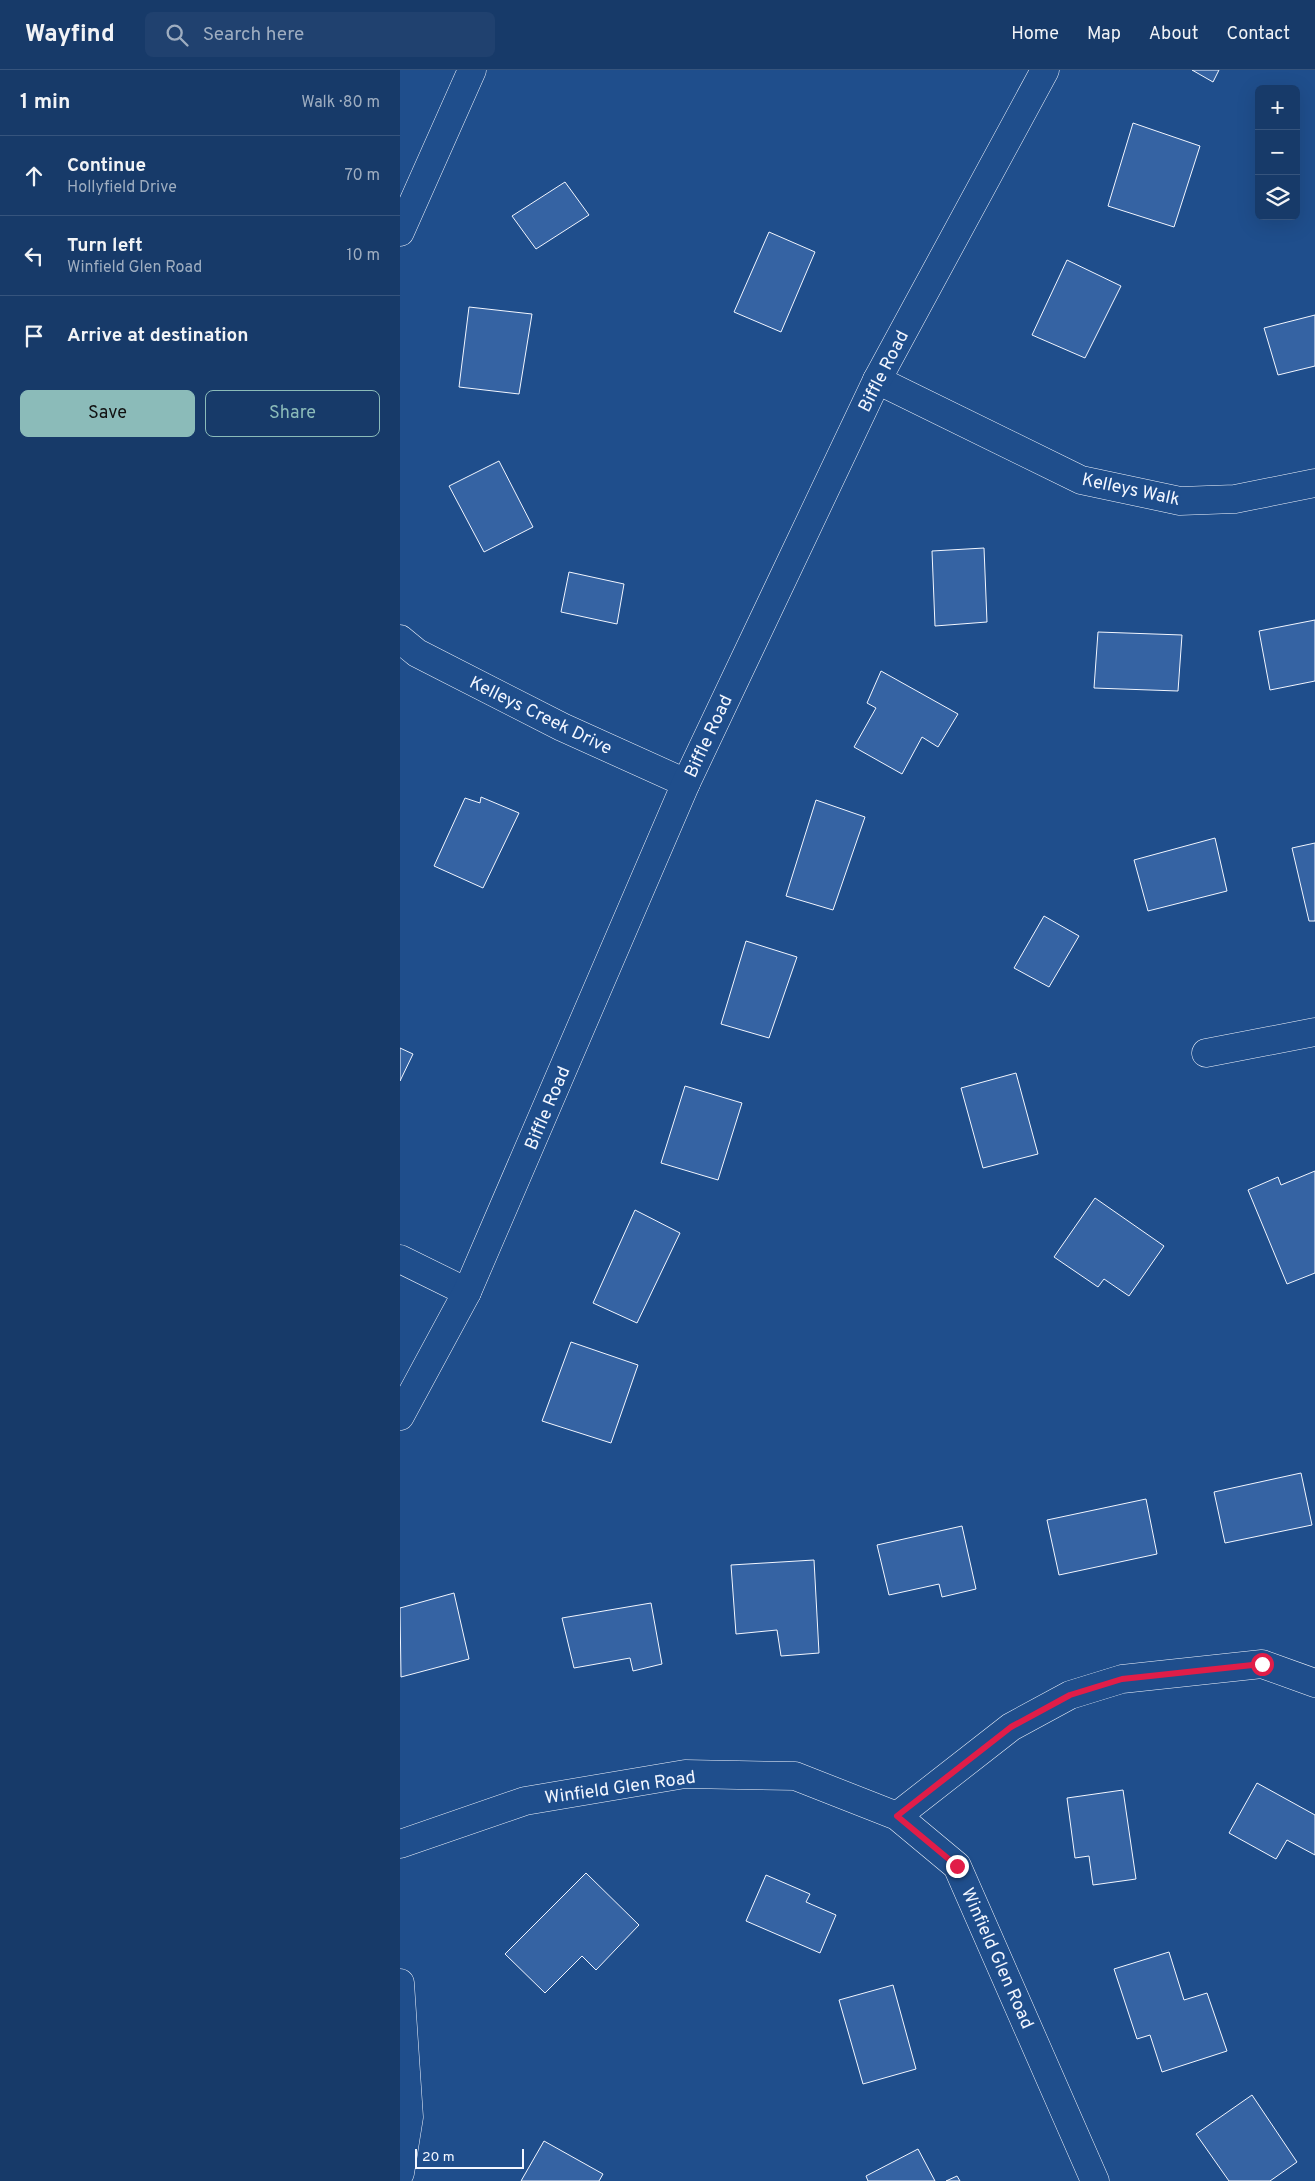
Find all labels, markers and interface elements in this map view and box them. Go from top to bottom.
search box [145,12,495,57]
text: Wayfind [25,20,115,50]
icon: search [163,21,191,49]
text: Search here [203,23,304,47]
text: Home [1011,23,1059,46]
text: Map [1087,23,1121,46]
text: About [1149,23,1198,46]
text: Contact [1226,23,1290,46]
map controls [1255,85,1300,220]
button: + [1255,85,1300,130]
text: 1 min [20,89,70,116]
text: Walk · 80 m [301,93,380,113]
button: − [1255,130,1300,175]
text: Continue [67,154,146,178]
icon: ahead [20,162,48,190]
text: 70 m [345,166,380,186]
button: layers [1255,175,1300,220]
text: Hollyfield Drive [67,178,177,198]
text: Turn left [67,234,143,258]
icon: left [20,242,48,270]
text: 10 m [346,246,380,266]
text: Winfield Glen Road [67,258,202,278]
icon: arrive [20,322,48,350]
text: Arrive at destination [67,324,248,348]
street label: Biffle Road [854,327,915,416]
button: Save [20,390,195,437]
button: Share [205,390,380,437]
street label: Kelleys Walk [1080,469,1182,512]
street label: Kelleys Creek Drive [465,672,616,761]
street label: Biffle Road [680,692,739,782]
street label: Biffle Road [520,1063,576,1154]
route start [1251,1653,1274,1676]
street label: Winfield Glen Road [543,1767,697,1810]
route end [946,1855,969,1878]
street label: Winfield Glen Road [955,1884,1038,2033]
scale bar [415,2146,524,2169]
text: 20 m [422,2149,455,2166]

